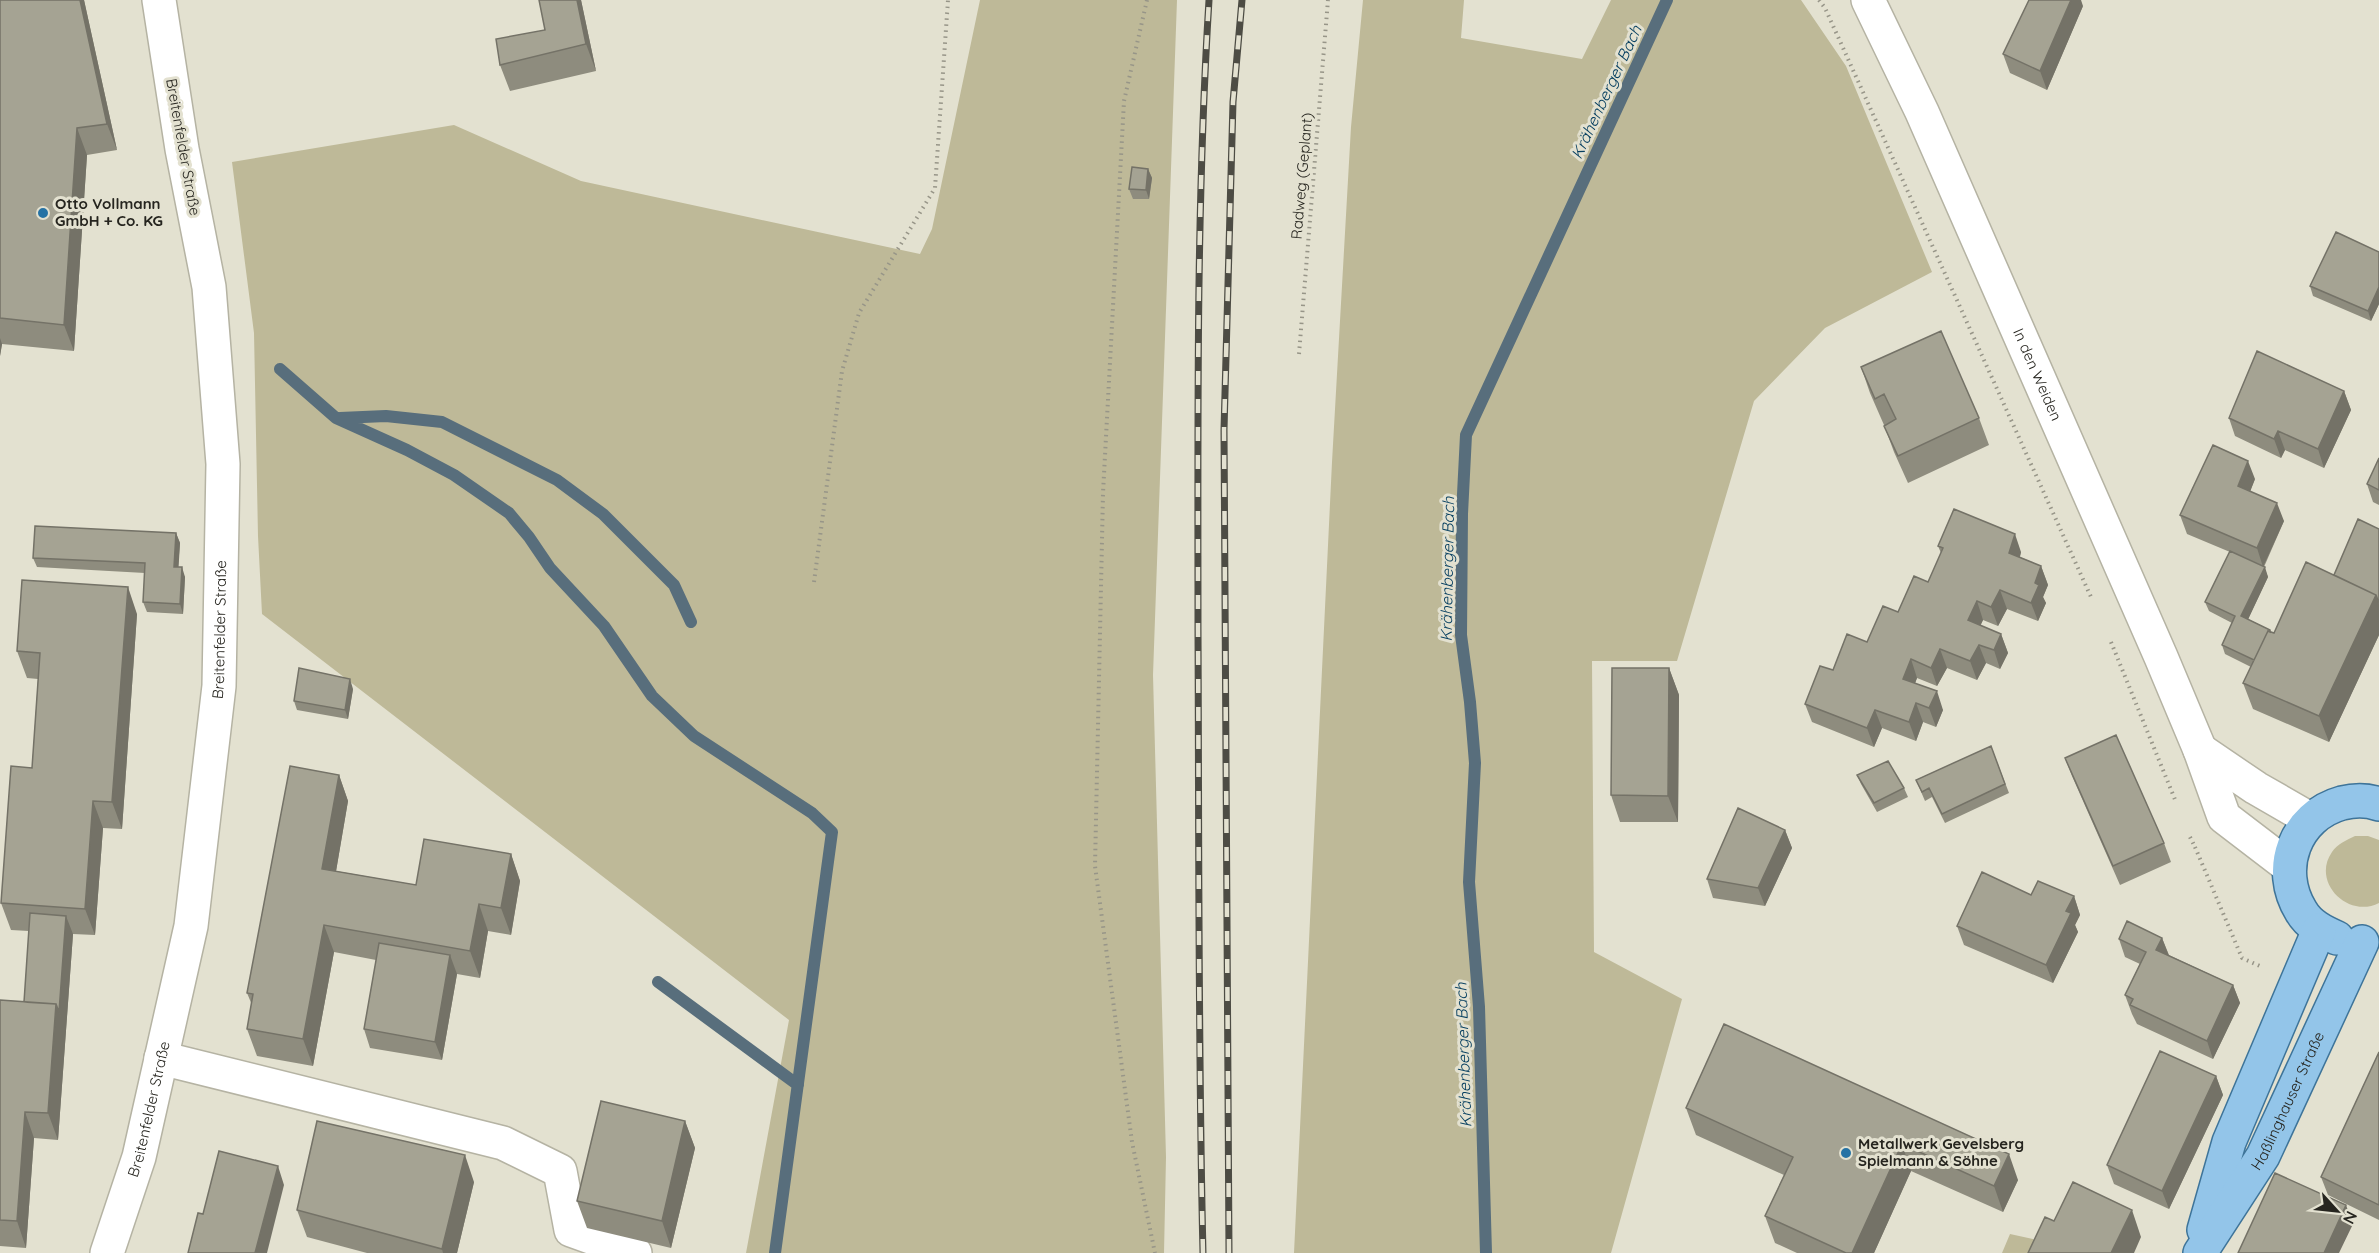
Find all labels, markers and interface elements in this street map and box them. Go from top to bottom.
water label: Krähenberger Bach [1566,21,1646,162]
street label: Breitenfelder Straße [162,77,205,217]
street label: Radweg (Geplant) [1287,112,1316,240]
place label: Otto Vollmann GmbH + Co. KG [55,194,163,230]
marker: Otto Vollmann GmbH + Co. KG [36,206,50,220]
street label: In den Weiden [2009,325,2066,424]
water label: Krähenberger Bach [1436,495,1458,642]
street label: Breitenfelder Straße [208,560,230,700]
water label: Krähenberger Bach [1450,981,1476,1128]
street label: Haßlinghauser Straße [2246,1029,2328,1174]
street label: Breitenfelder Straße [123,1039,174,1179]
place label: Metallwerk Gevelsberg Spielmann & Söhne [1858,1134,2024,1170]
marker: Metallwerk Gevelsberg Spielmann & Söhne [1839,1146,1853,1160]
north arrow [2307,1181,2367,1241]
text: N [2339,1208,2362,1228]

